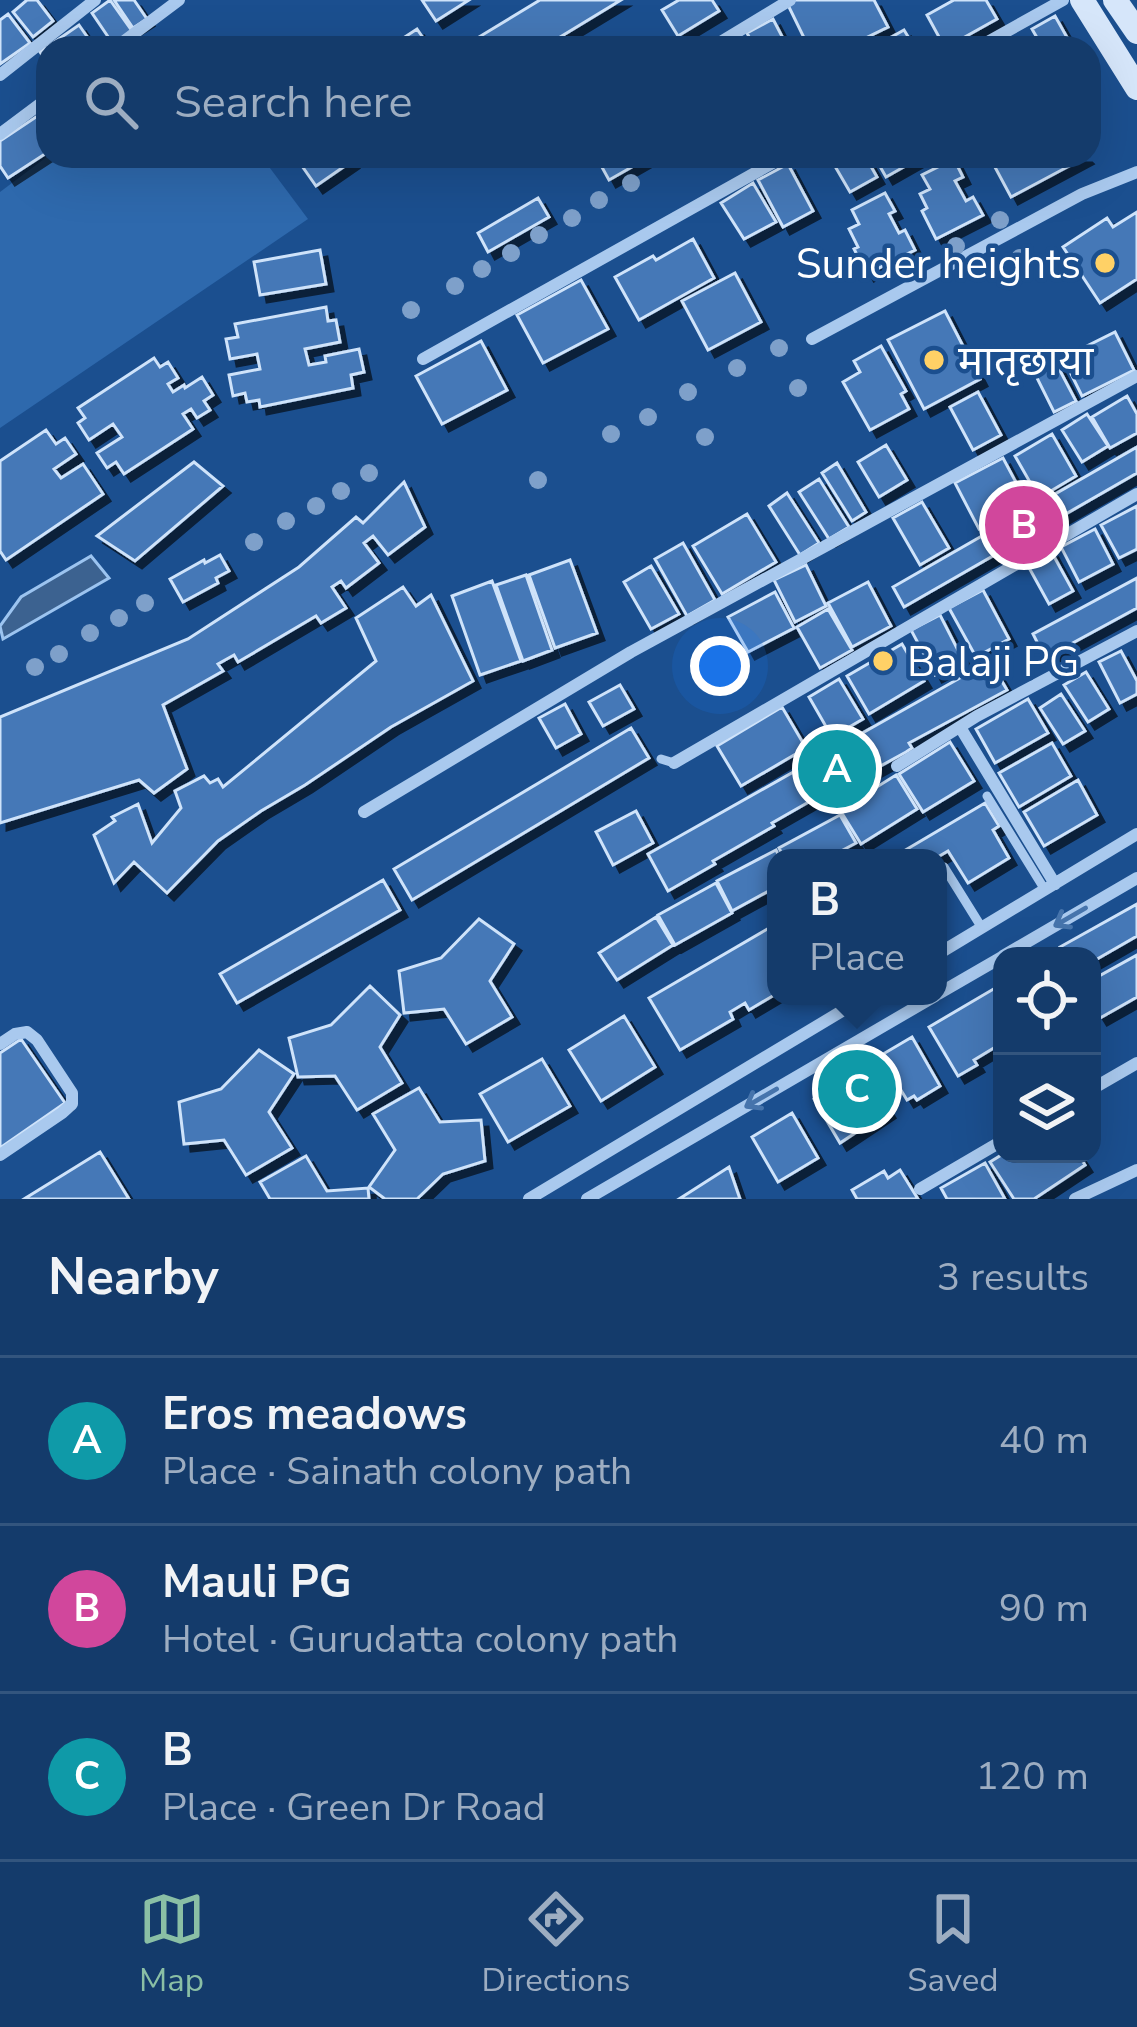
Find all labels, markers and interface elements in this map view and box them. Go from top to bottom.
search box [36,36,1101,168]
icon: search [78,69,144,135]
text: Search here [174,72,413,133]
place label: Sunder heights [796,236,1081,293]
marker: Sunder heights [1092,250,1118,276]
place label: मातृछाया [958,333,1095,390]
marker: मातृछाया [921,347,947,373]
pin: B [985,480,1063,570]
place label: Balaji PG [907,634,1080,691]
your location [690,636,750,696]
marker: Balaji PG [870,648,896,674]
pin: A [798,724,876,814]
popup [767,849,947,1005]
text: B [809,870,840,931]
one-way arrow [1053,905,1088,929]
text: Place [809,931,905,984]
map controls [993,947,1101,1163]
button: locate [993,947,1101,1055]
pin: C [818,1044,896,1134]
button: layers [993,1055,1101,1163]
one-way arrow [744,1086,779,1110]
text: Nearby [48,1242,219,1312]
text: 3 results [937,1251,1089,1304]
text: Eros meadows [162,1384,467,1445]
text: A [72,1414,102,1467]
text: 40 m [999,1414,1089,1467]
text: Place · Sainath colony path [162,1445,632,1498]
text: Mauli PG [162,1552,352,1613]
text: B [74,1582,100,1635]
text: 90 m [999,1582,1089,1635]
text: Hotel · Gurudatta colony path [162,1613,678,1666]
text: B [162,1720,193,1781]
text: C [74,1750,100,1803]
text: 120 m [975,1750,1089,1803]
text: Place · Green Dr Road [162,1781,546,1834]
tab: Map [139,1886,205,2003]
tab: Directions [482,1886,630,2003]
tab: Saved [907,1886,998,2003]

